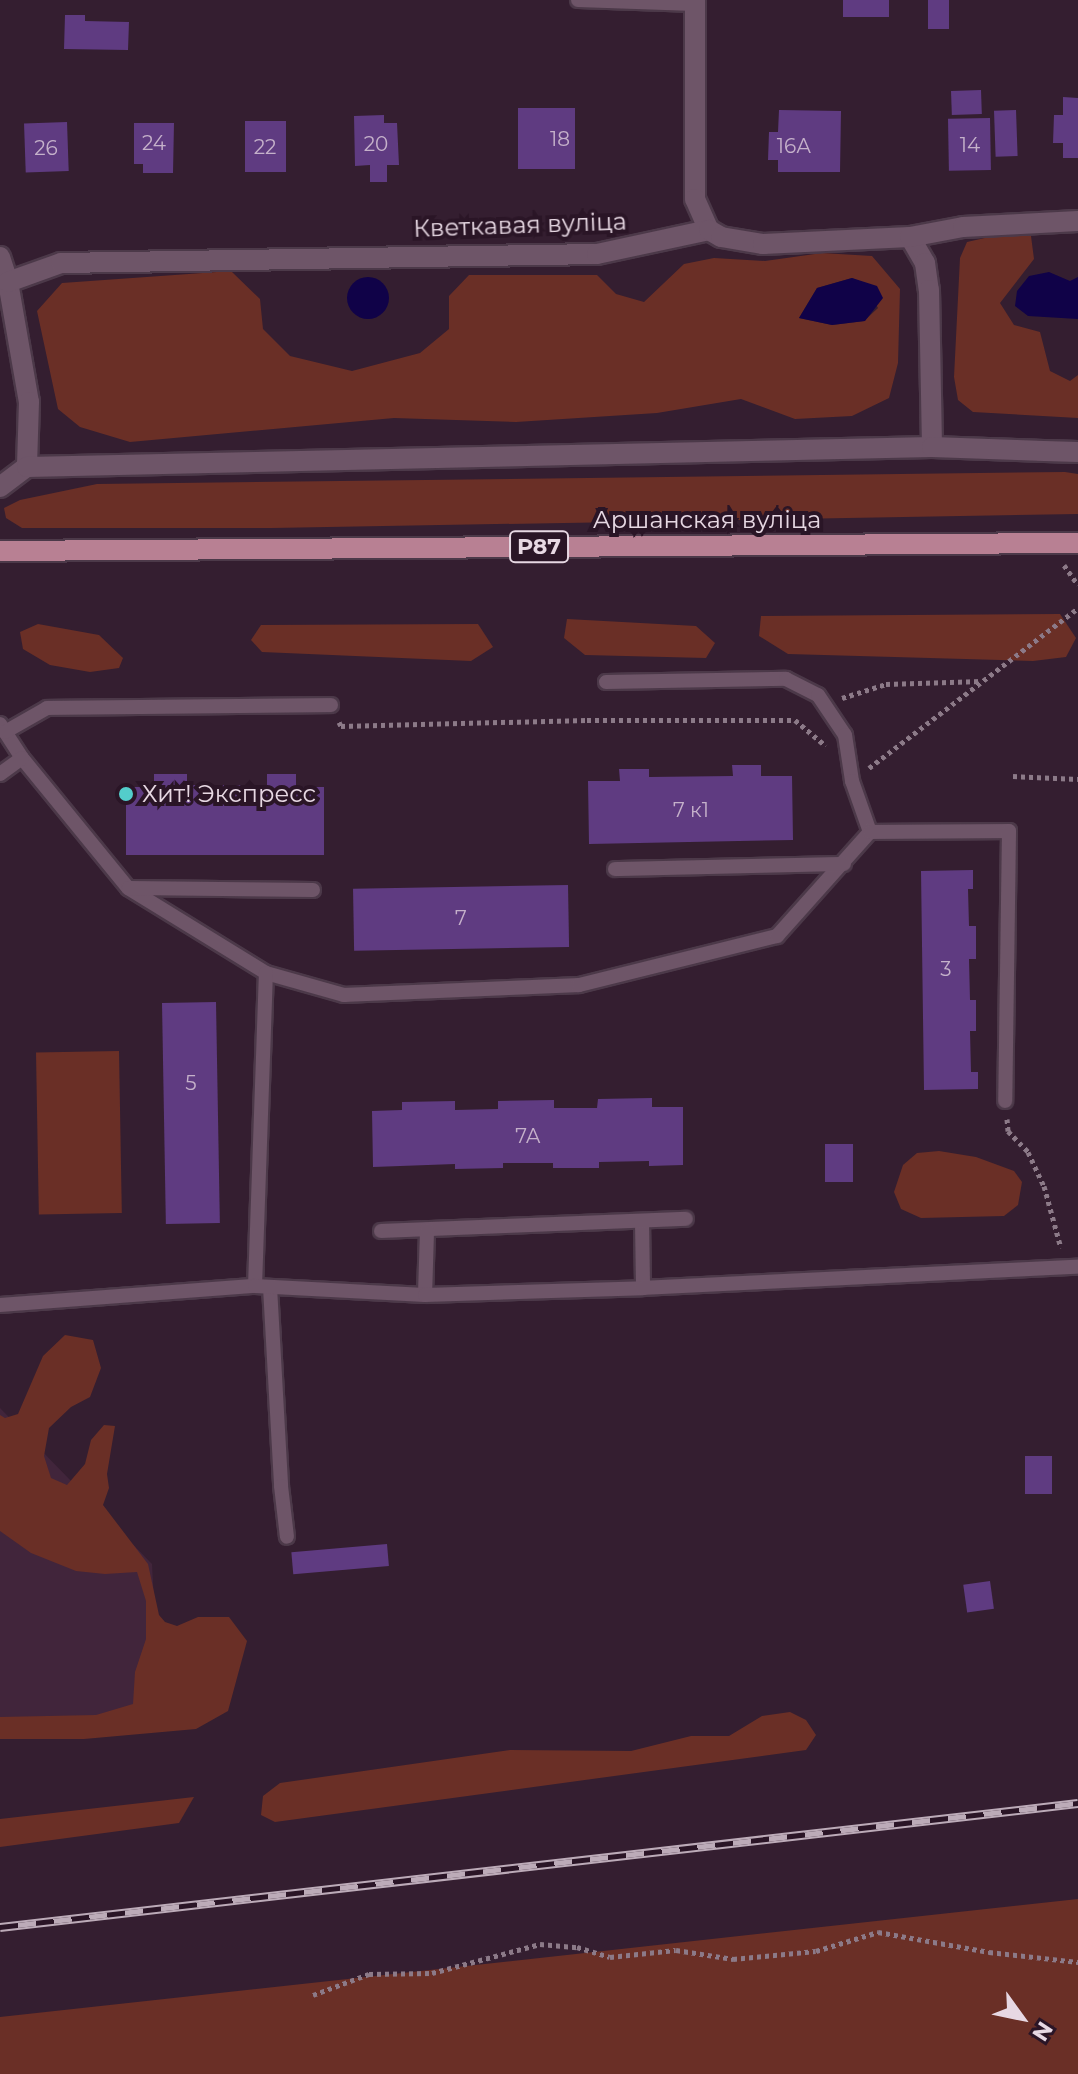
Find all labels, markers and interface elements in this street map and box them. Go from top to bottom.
house number: 18 [550,127,570,151]
house number: 24 [142,131,166,155]
house number: 20 [364,132,388,156]
house number: 14 [960,133,980,157]
house number: 16А [777,134,811,158]
house number: 22 [254,135,276,159]
house number: 26 [34,136,58,160]
street label: Кветкавая вуліца [413,207,627,243]
street label: Аршанская вуліца [593,506,821,534]
road number: Р87 [509,529,569,565]
place label: Хит! Экспресс [142,780,316,808]
marker: Хит! Экспресс [117,785,135,803]
house number: 7 к1 [673,798,709,822]
house number: 7 [455,906,467,930]
house number: 3 [940,957,952,981]
house number: 5 [185,1071,197,1095]
house number: 7А [515,1124,541,1148]
north arrow [982,1978,1062,2058]
text: N [1026,2017,1059,2046]

